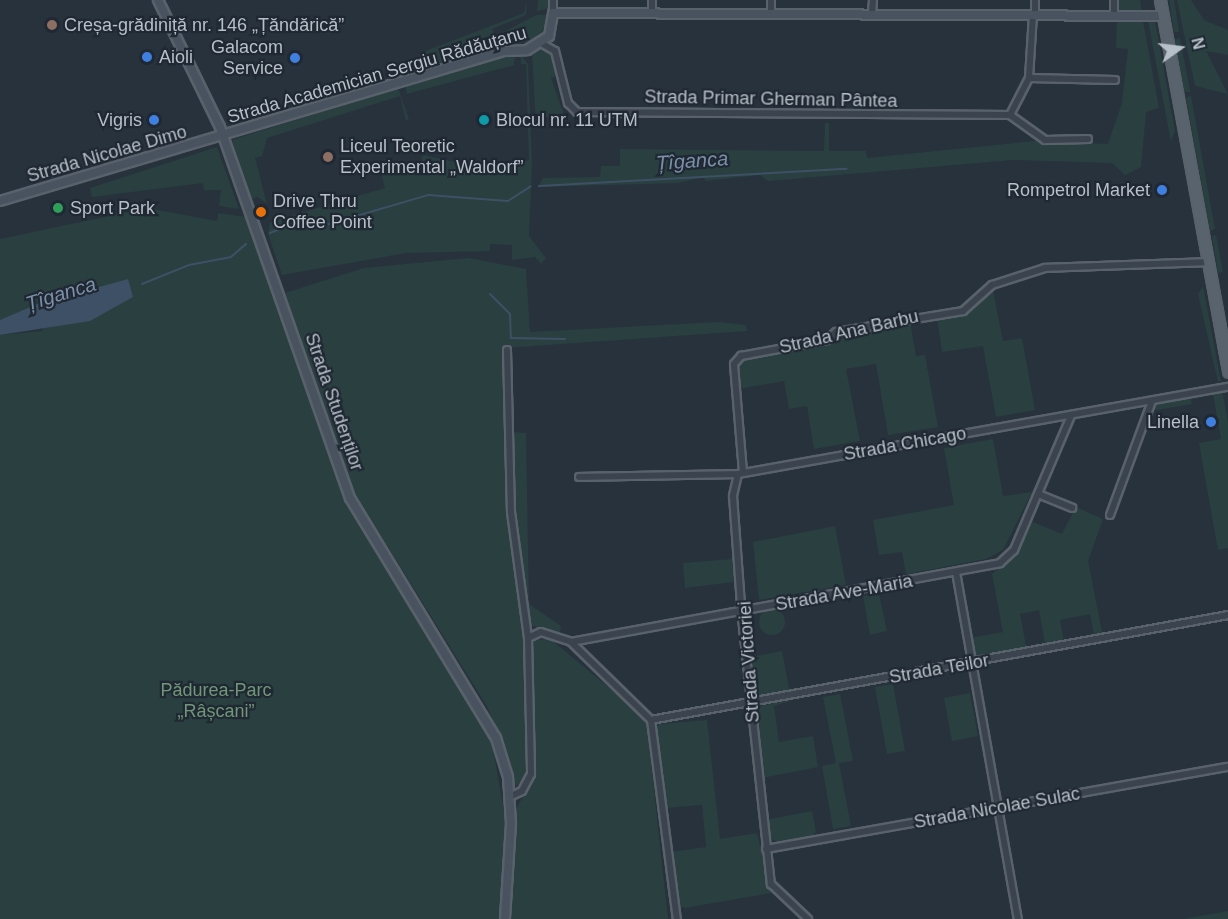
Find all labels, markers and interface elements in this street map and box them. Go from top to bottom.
place label: Creșa-grădiniță nr. 146 „Țăndărică” [64,14,344,36]
marker: Creșa-grădiniță nr. 146 „Țăndărică” [45,18,59,32]
north arrow [1150,18,1210,78]
street label: Strada Academician Sergiu Rădăuțanu [224,22,530,128]
text: N [1188,36,1208,51]
place label: Galacom Service [211,37,283,80]
place label: Aioli [159,46,193,68]
marker: Aioli [140,50,154,64]
marker: Galacom Service [288,51,302,65]
street label: Strada Primar Gherman Pântea [644,86,898,112]
place label: Vigris [97,109,142,131]
place label: Blocul nr. 11 UTM [496,109,638,131]
marker: Vigris [147,113,161,127]
marker: Blocul nr. 11 UTM [477,113,491,127]
street label: Strada Nicolae Dimo [25,121,189,187]
place label: Liceul Teoretic Experimental „Waldorf” [340,136,523,178]
water label: Țîganca [655,147,729,175]
marker: Liceul Teoretic Experimental „Waldorf” [321,150,335,164]
place label: Rompetrol Market [1007,179,1150,201]
marker: Rompetrol Market [1155,183,1169,197]
place label: Drive Thru Coffee Point [273,191,372,234]
place label: Sport Park [70,197,155,219]
marker: Sport Park [51,201,65,215]
marker: Drive Thru Coffee Point [254,205,268,219]
water label: Țîganca [23,272,99,316]
street label: Strada Ana Barbu [777,305,921,359]
street label: Strada Studenților [300,330,368,474]
place label: Linella [1147,411,1199,433]
marker: Linella [1204,415,1218,429]
street label: Strada Chicago [842,423,968,465]
street label: Strada Ave-Maria [773,570,915,616]
street label: Strada Victoriei [734,601,764,723]
street label: Strada Teilor [887,650,991,688]
park label: Pădurea-Parc „Râșcani” [160,680,272,722]
street label: Strada Nicolae Sulac [912,783,1082,833]

